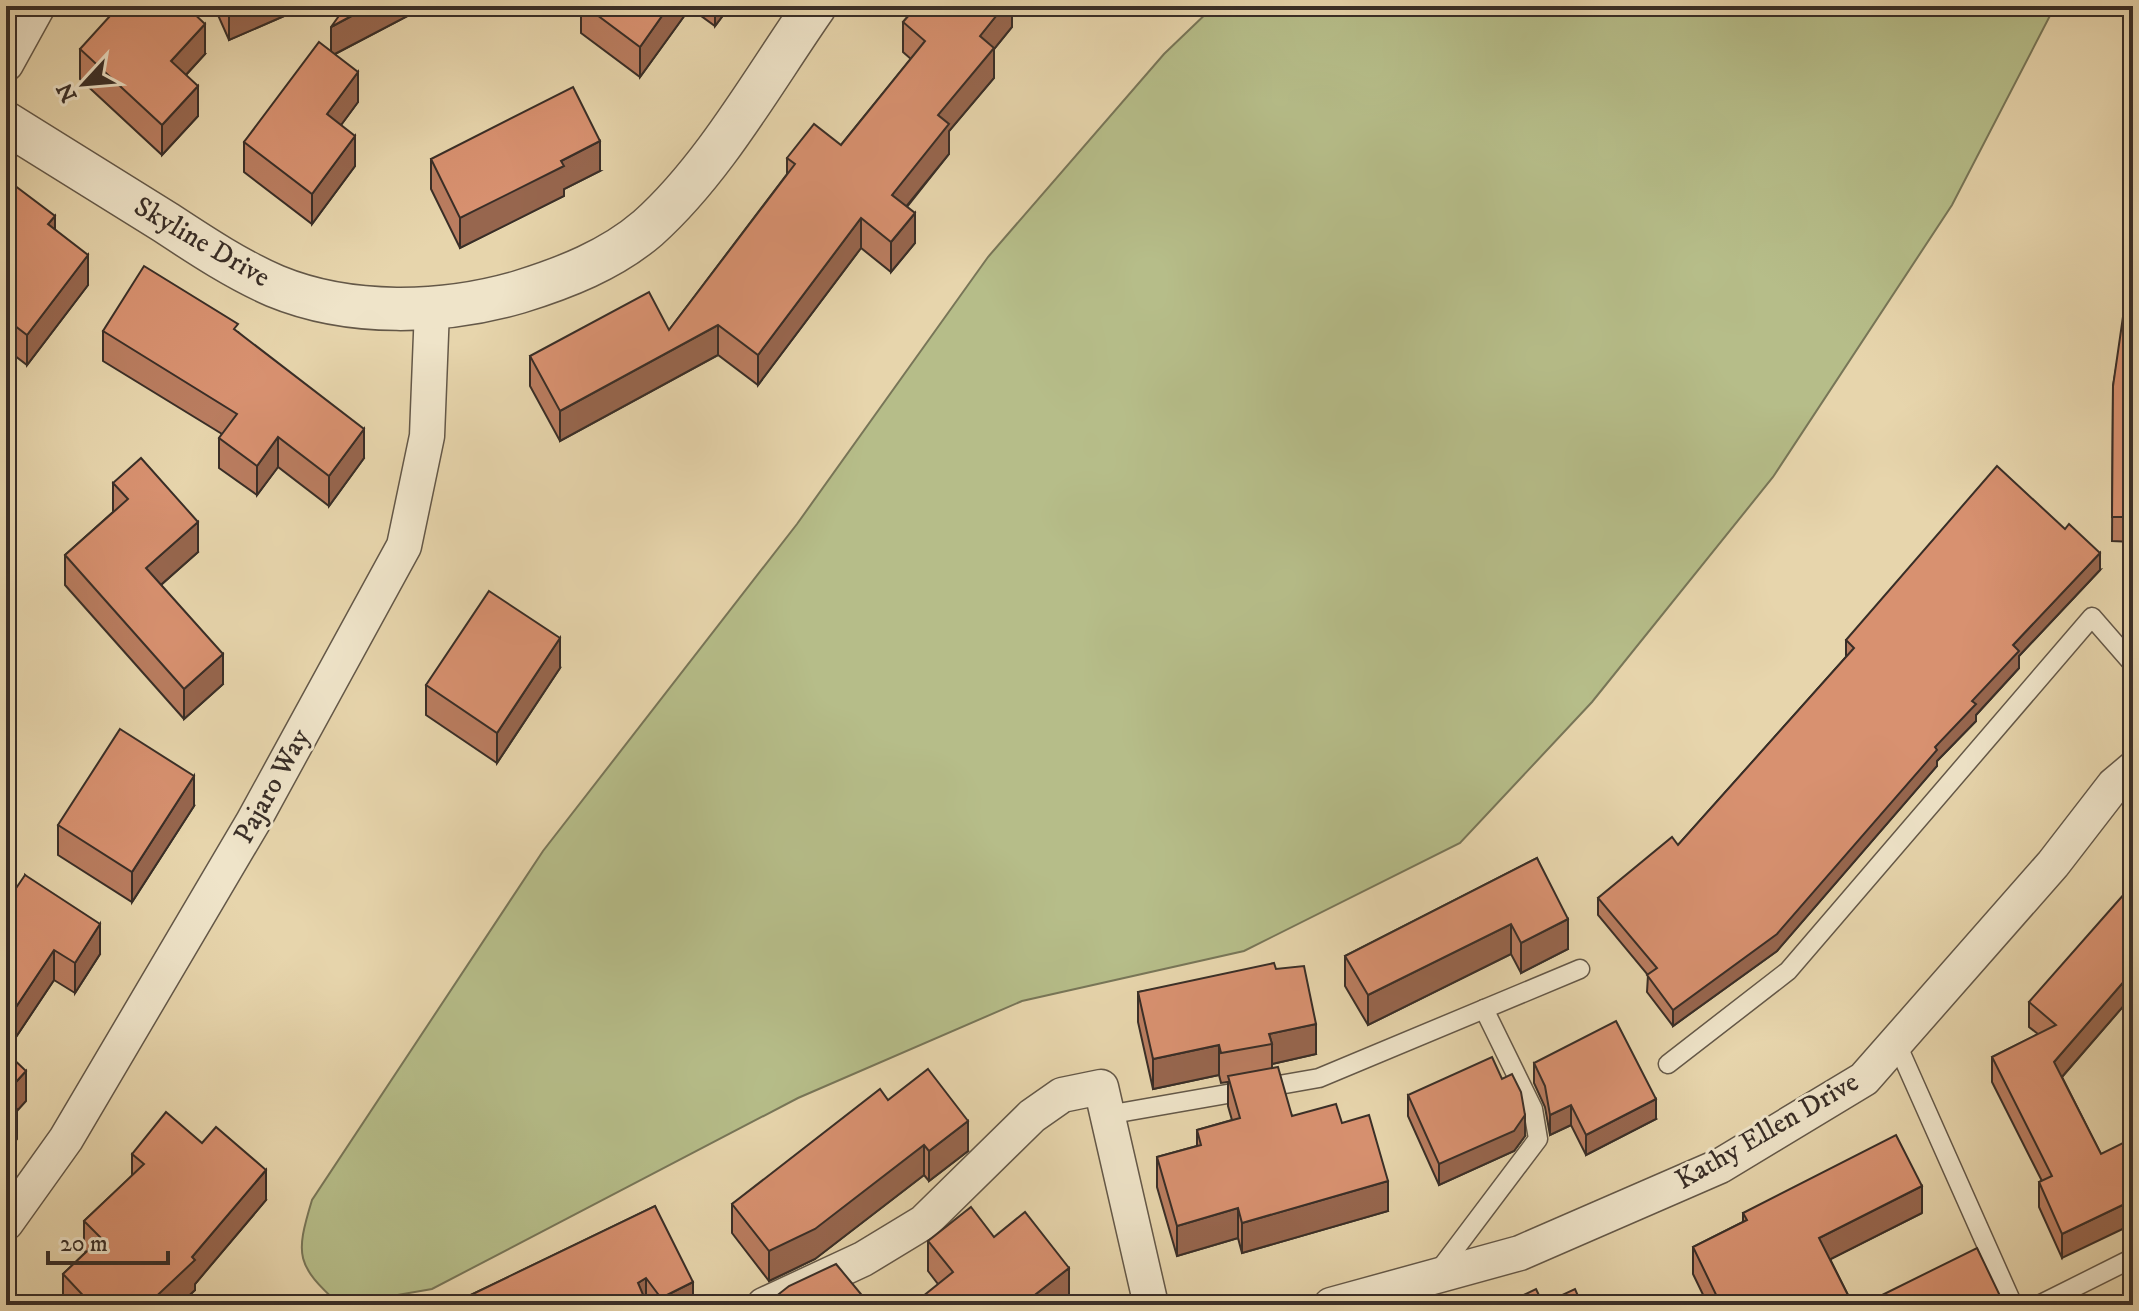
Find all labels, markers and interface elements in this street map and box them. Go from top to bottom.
north arrow [44,44,124,124]
text: N [51,78,83,106]
street label: Skyline Drive [128,189,276,295]
street label: Pajaro Way [226,722,318,850]
street label: Kathy Ellen Drive [1669,1064,1865,1198]
scale bar [48,1215,168,1265]
text: 20 m [60,1229,108,1259]

